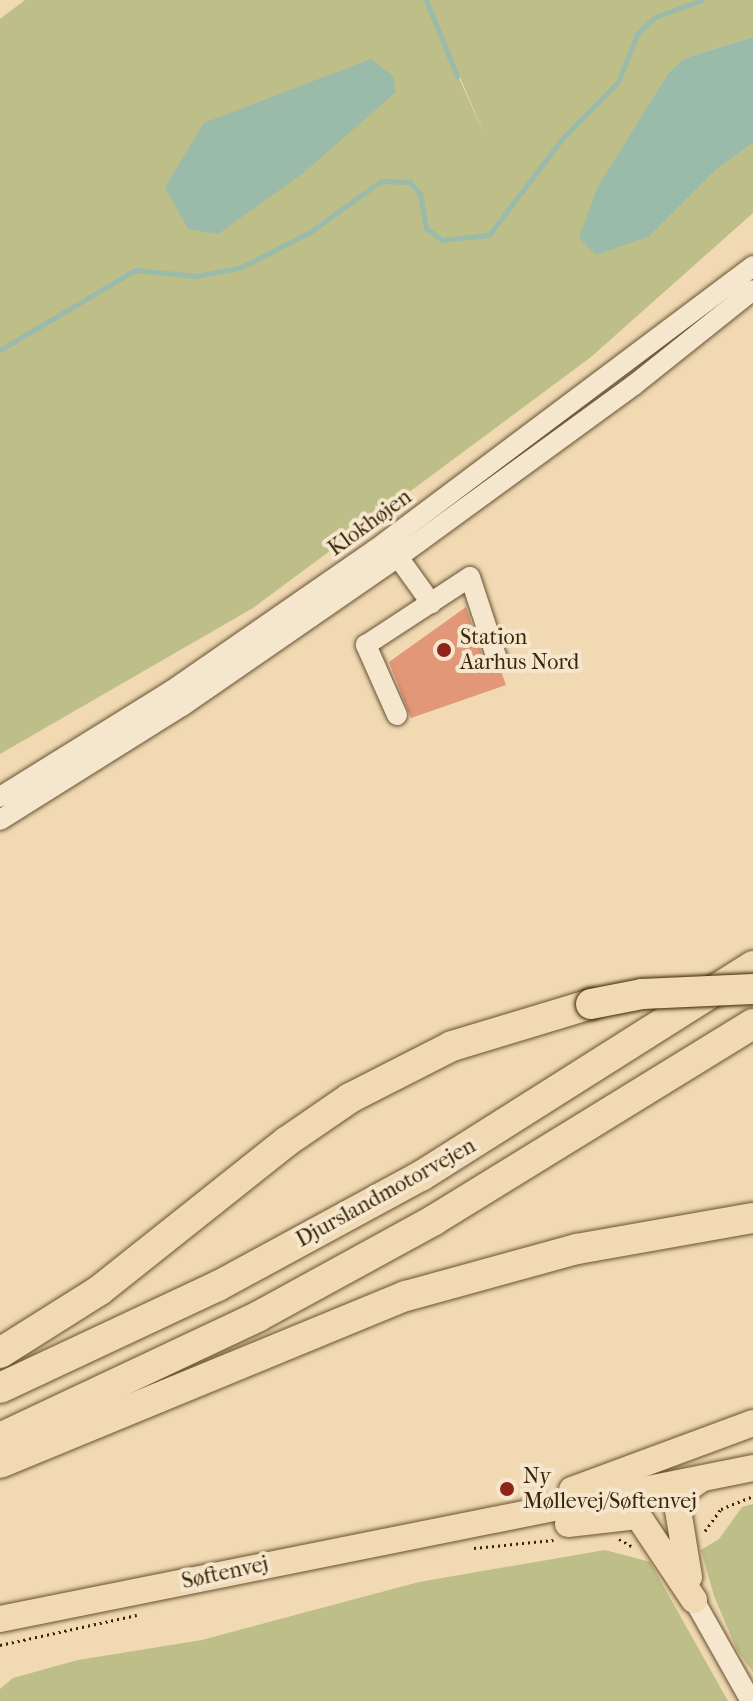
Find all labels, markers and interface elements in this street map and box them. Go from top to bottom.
street label: Klokhøjen [323,484,417,562]
place label: Station Aarhus Nord [460,624,579,676]
marker: Station Aarhus Nord [435,641,453,659]
street label: Djurslandmotorvejen [292,1133,480,1253]
place label: Ny Møllevej/Søftenvej [523,1463,697,1514]
marker: Ny Møllevej/Søftenvej [498,1480,516,1498]
street label: Søftenvej [179,1551,271,1595]

